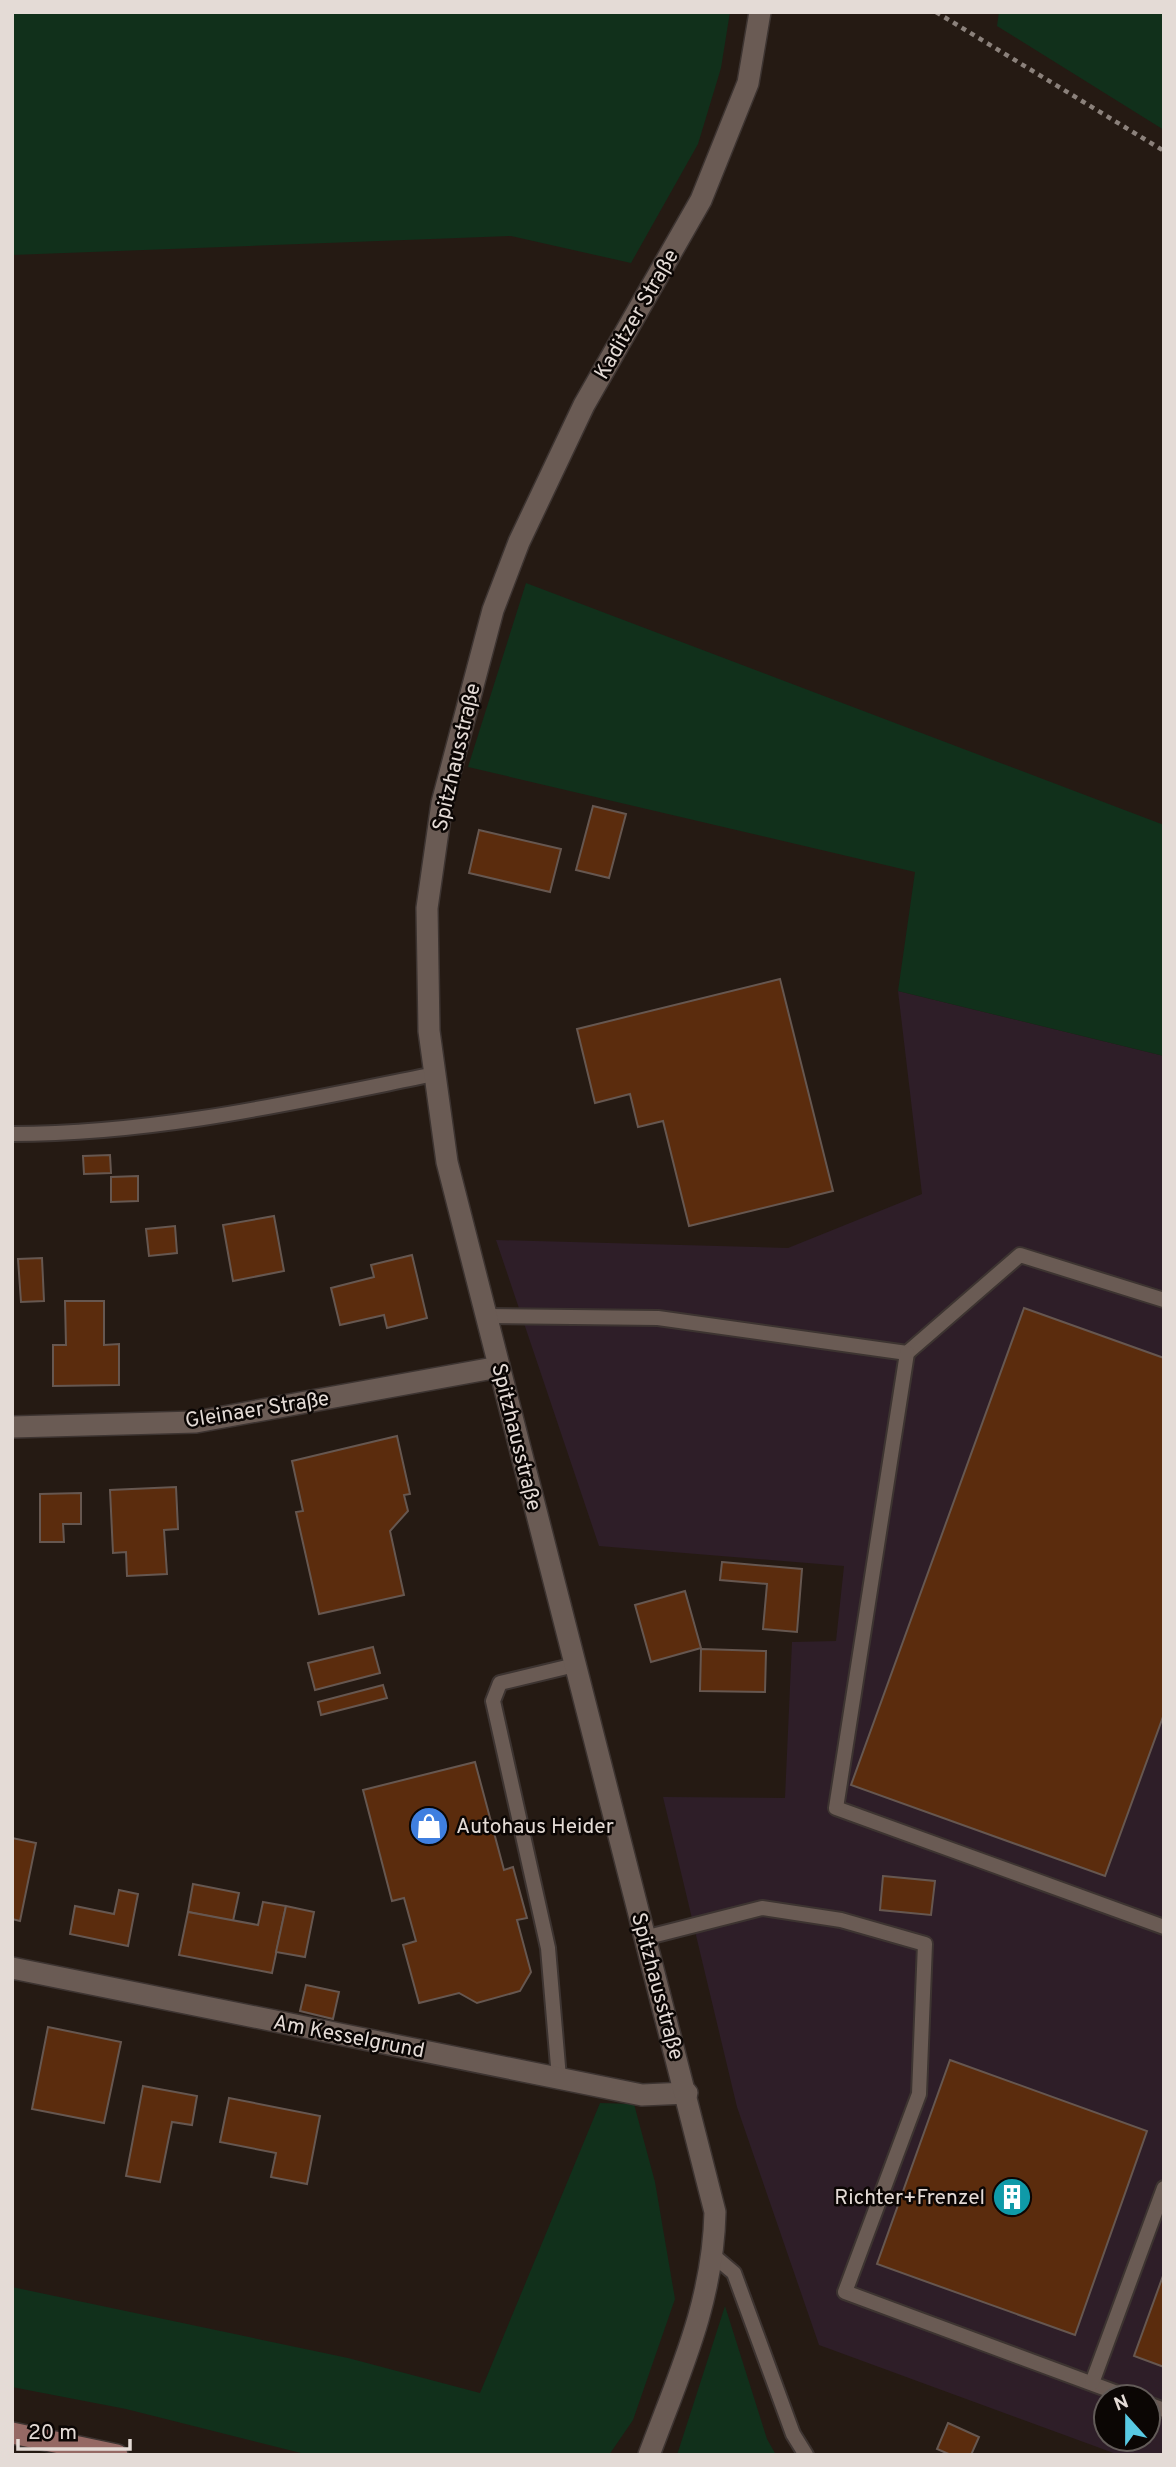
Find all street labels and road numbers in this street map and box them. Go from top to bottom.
street label: Kaditzer Straße [589,245,685,385]
street label: Spitzhausstraße [427,681,488,834]
street label: Spitzhausstraße [484,1361,547,1514]
street label: Gleinaer Straße [183,1386,331,1435]
street label: Spitzhausstraße [624,1910,689,2063]
street label: Am Kesselgrund [271,2010,427,2065]

